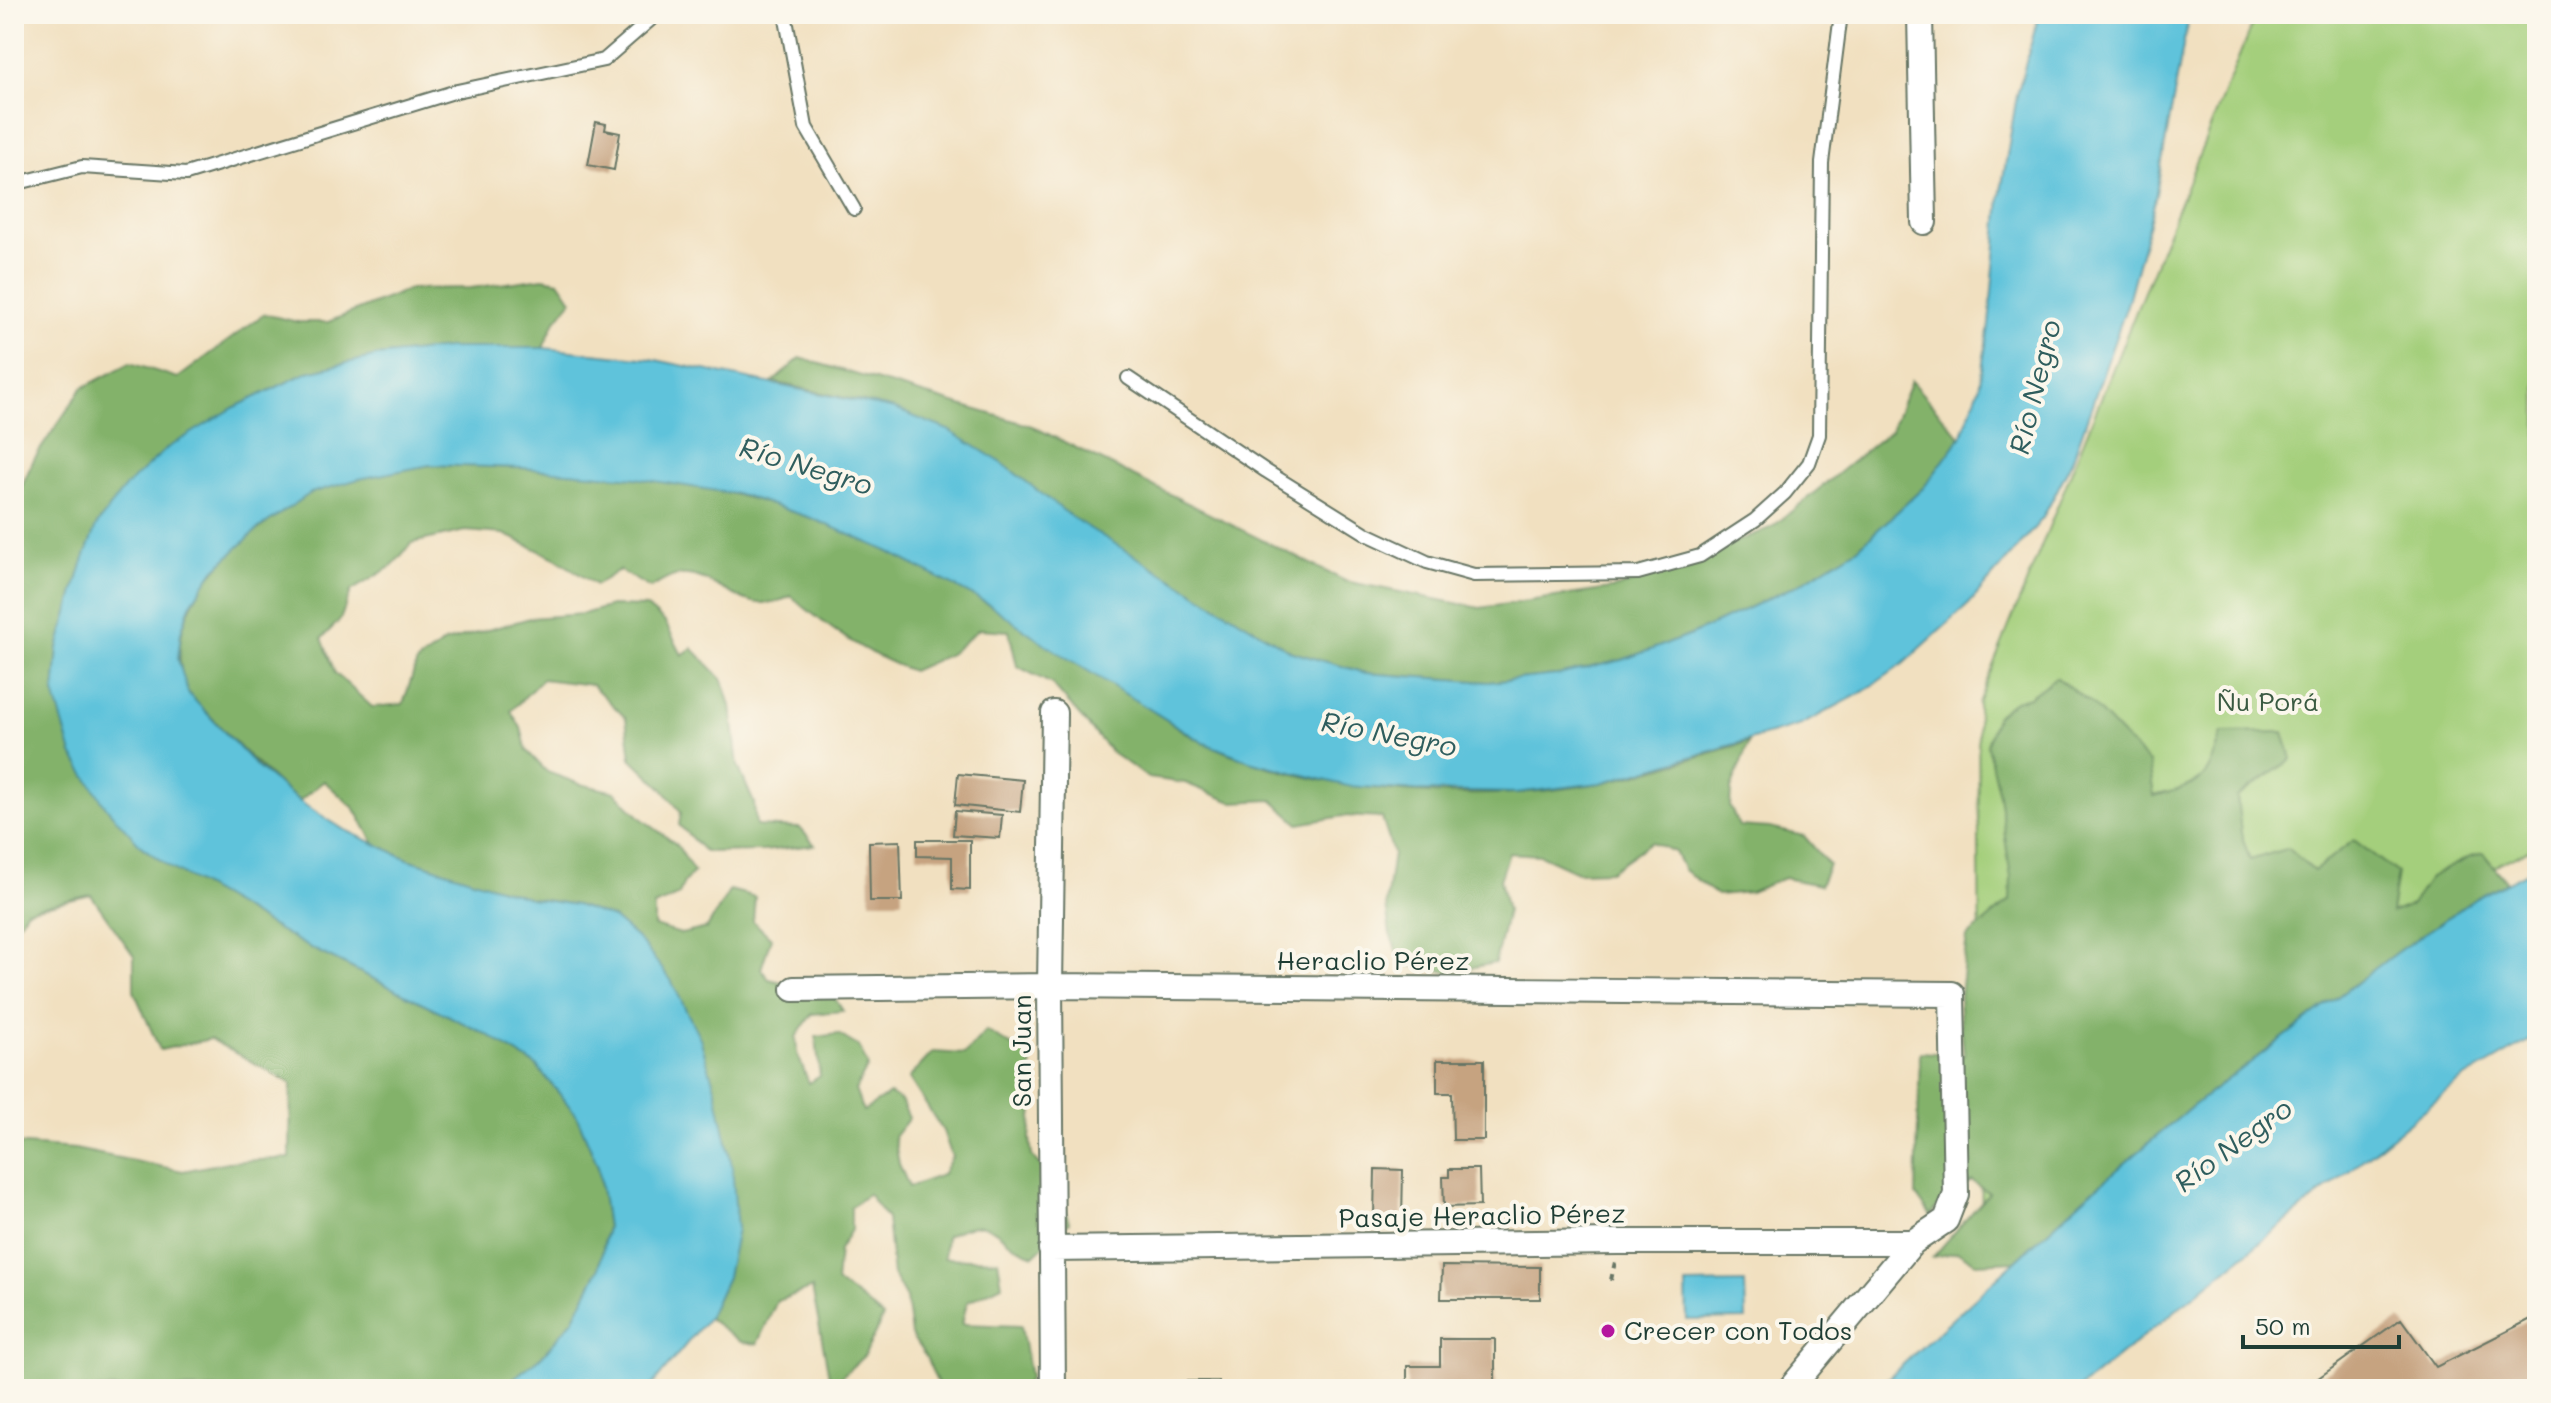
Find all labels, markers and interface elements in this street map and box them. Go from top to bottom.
water label: Río Negro [2000,316,2068,458]
water label: Río Negro [735,428,877,502]
park label: Ñu Porá [2217,684,2319,718]
water label: Río Negro [1318,702,1460,764]
street label: Heraclio Pérez [1277,943,1469,977]
street label: San Juan [1004,995,1038,1107]
water label: Río Negro [2166,1089,2298,1199]
street label: Pasaje Heraclio Pérez [1338,1195,1626,1235]
scale bar [2243,1299,2399,1349]
text: 50 m [2255,1310,2311,1341]
place label: Crecer con Todos [1624,1313,1852,1347]
marker: Crecer con Todos [1599,1322,1617,1340]

